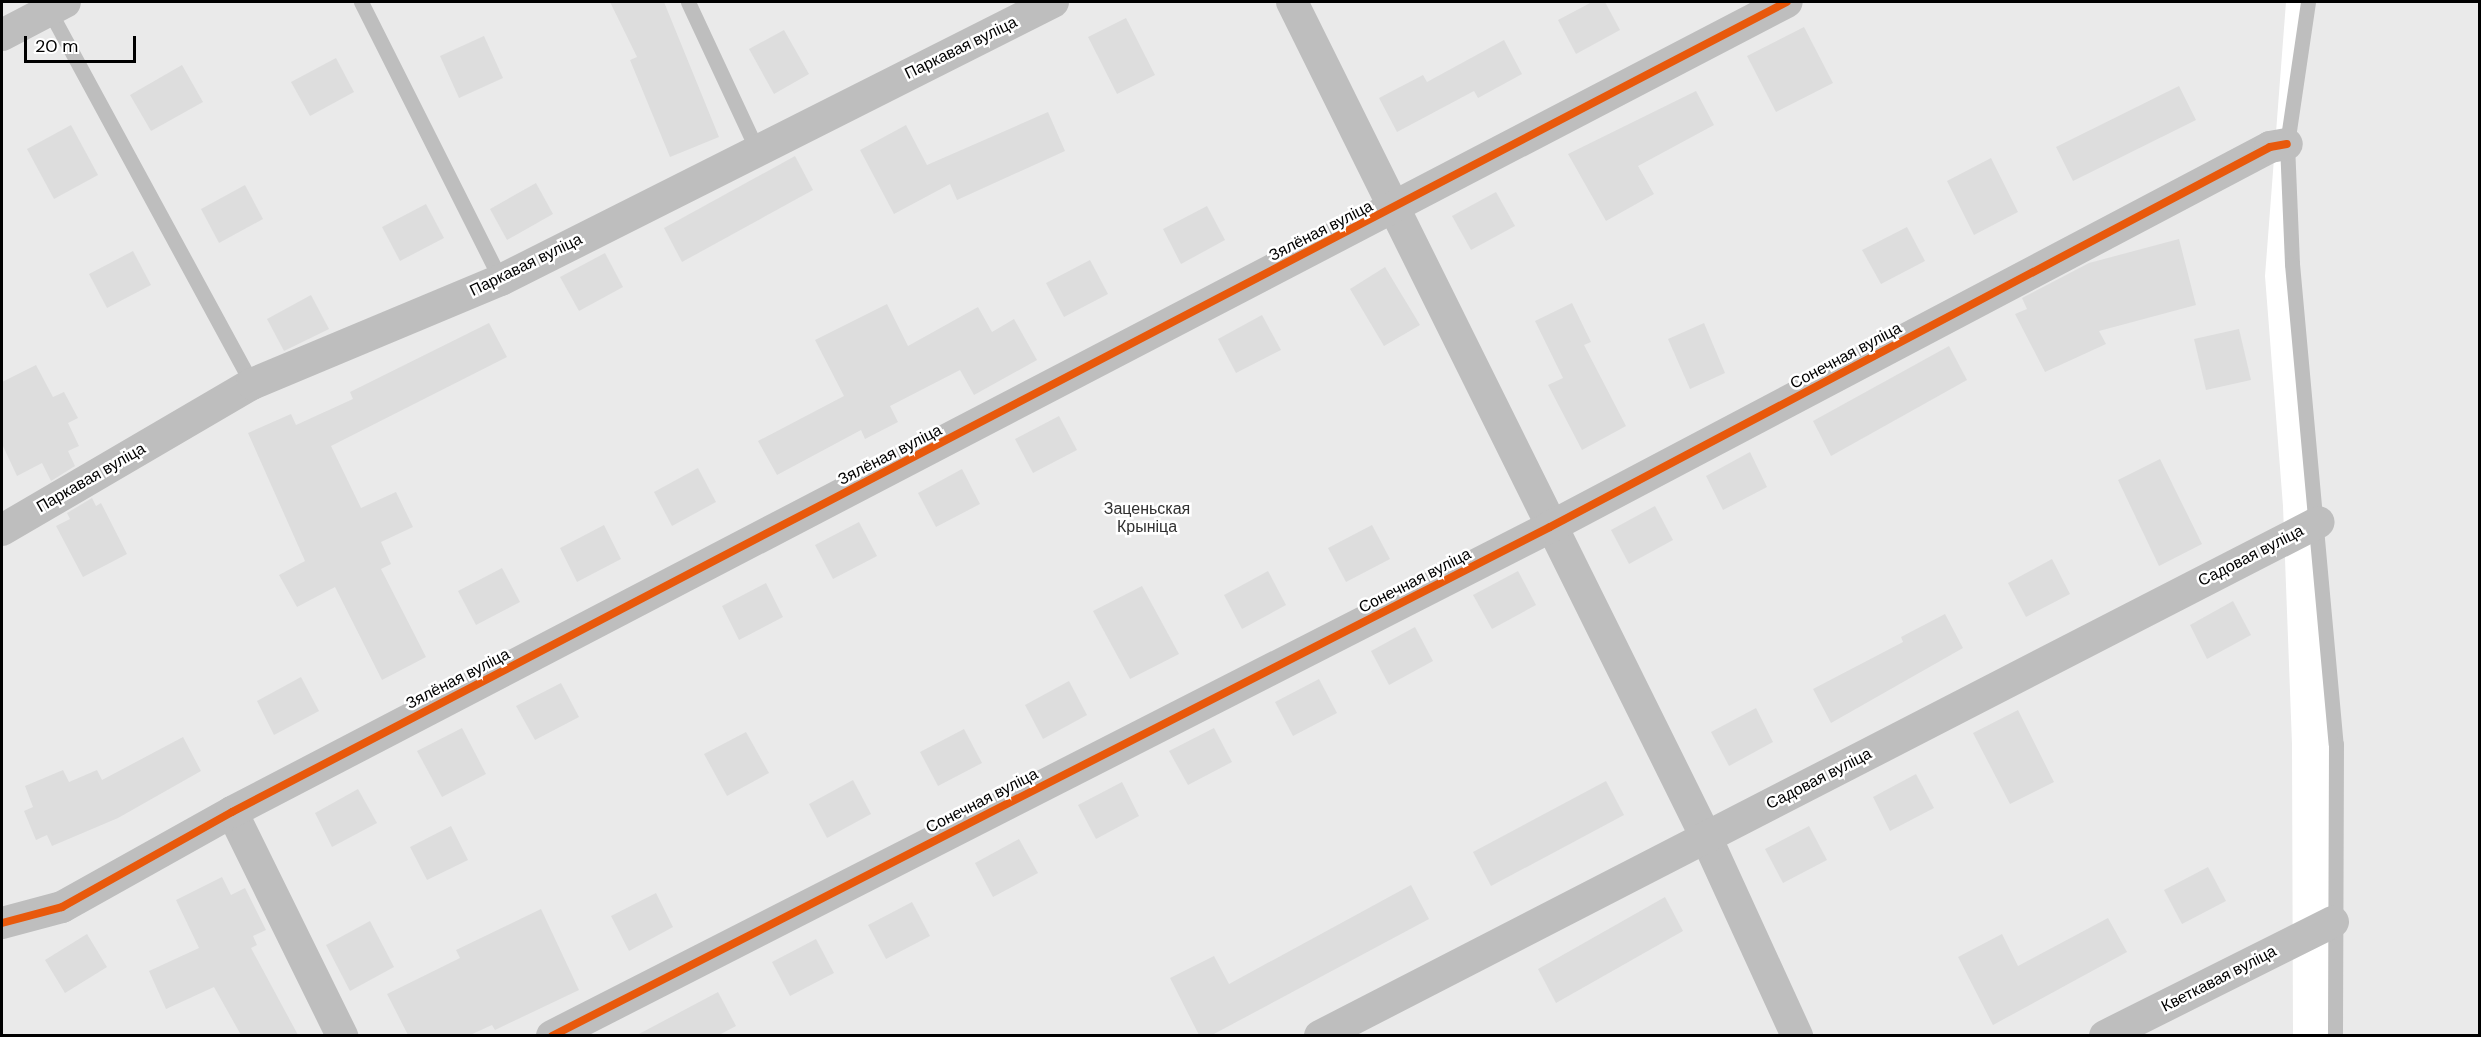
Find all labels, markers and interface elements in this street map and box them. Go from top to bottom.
street label: Паркавая вуліца [902,13,1020,83]
scale bar [27,24,140,62]
text: 20 m [35,34,78,58]
street label: Зялёная вуліца [1266,197,1376,265]
street label: Паркавая вуліца [467,230,585,300]
street label: Сонечная вуліца [1787,319,1905,393]
street label: Зялёная вуліца [835,421,945,489]
street label: Паркавая вуліца [33,439,149,517]
park label: Заценьская Крыніца [1104,499,1190,537]
street label: Садовая вуліца [2195,521,2307,591]
street label: Сонечная вуліца [1356,544,1474,618]
street label: Зялёная вуліца [403,645,513,713]
street label: Садовая вуліца [1763,744,1875,814]
street label: Сонечная вуліца [923,764,1041,838]
street label: Кветкавая вуліца [2158,942,2280,1016]

